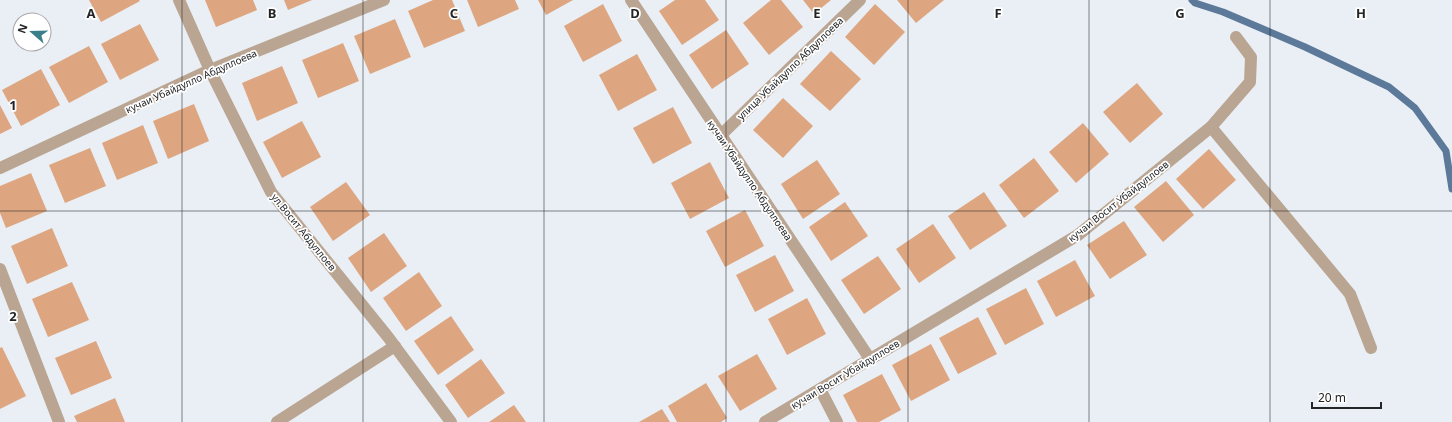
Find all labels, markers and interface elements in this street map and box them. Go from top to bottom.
text: A [87,4,96,22]
text: B [268,4,276,22]
text: C [450,4,458,22]
text: D [630,4,640,22]
text: E [813,4,821,22]
text: F [994,4,1002,22]
text: G [1175,4,1185,22]
text: H [1356,4,1366,22]
north arrow [12,12,52,52]
street label: улица Убайдулло Абдуллоева [734,13,846,123]
text: N [14,22,31,35]
street label: кучаи Убайдулло Абдуллоева [123,46,259,116]
text: 1 [9,96,17,114]
street label: кучаи Убайдулло Абдуллоева [704,117,796,243]
street label: кучаи Восит Убайдуллоев [1065,157,1172,245]
street label: ул.Восит Абдуллоев [268,190,340,274]
text: 2 [9,307,17,325]
street label: кучаи Восит Убайдуллоев [788,336,902,412]
scale bar [1312,384,1381,410]
text: 20 m [1318,389,1346,406]

